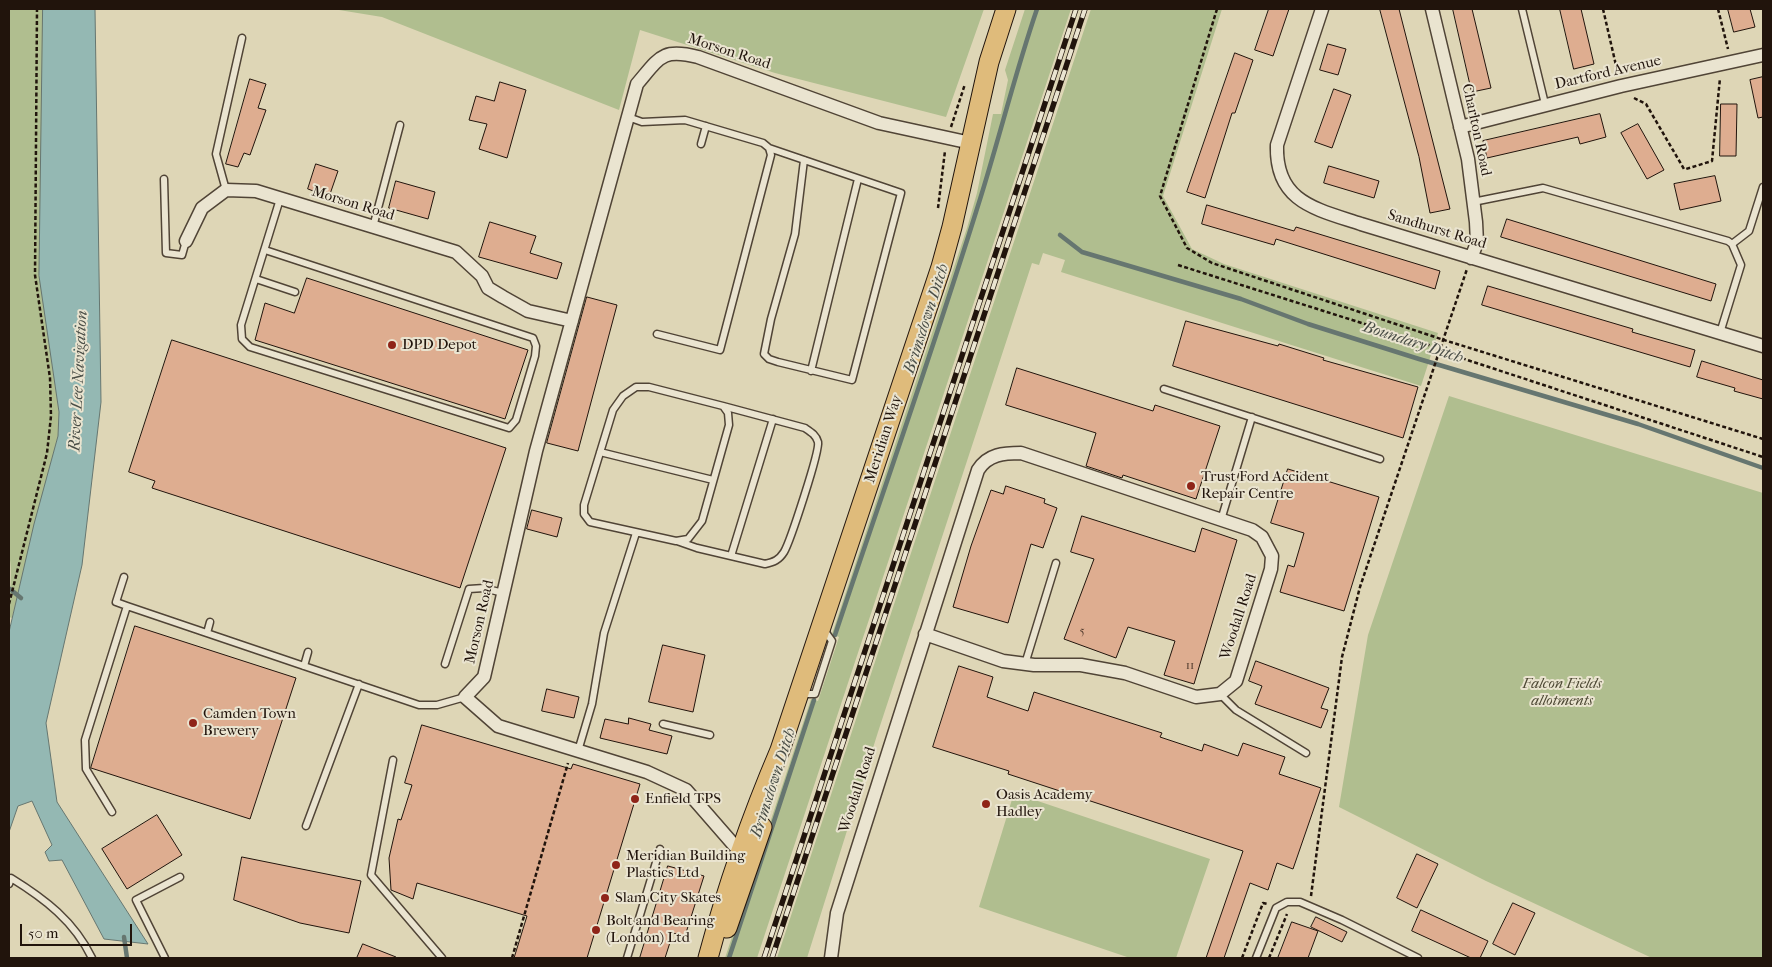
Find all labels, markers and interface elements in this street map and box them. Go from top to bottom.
street label: Morson Road [685,30,773,74]
street label: Dartford Avenue [1553,52,1663,94]
street label: Charlton Road [1457,82,1495,178]
street label: Morson Road [309,183,397,225]
street label: Sandhurst Road [1386,206,1488,254]
water label: Brimsdown Ditch [900,262,954,376]
water label: River Lee Navigation [66,310,92,452]
water label: Boundary Ditch [1360,318,1466,368]
place label: DPD Depot [402,336,477,354]
marker: DPD Depot [386,339,398,351]
street label: Meridian Way [861,393,907,485]
place label: Trust Ford Accident Repair Centre [1201,468,1329,503]
marker: Trust Ford Accident Repair Centre [1185,480,1197,492]
street label: Woodall Road [1217,572,1261,662]
street label: Morson Road [462,578,498,666]
house number: 5 [1079,625,1085,639]
house number: 11 [1186,659,1194,673]
park label: Falcon Fields allotments [1522,675,1602,710]
place label: Camden Town Brewery [203,705,296,740]
marker: Camden Town Brewery [187,717,199,729]
water label: Brimsdown Ditch [747,726,801,840]
street label: Woodall Road [836,745,880,835]
place label: Oasis Academy Hadley [996,786,1092,821]
place label: Enfield TPS [645,790,721,808]
marker: Enfield TPS [629,793,641,805]
marker: Oasis Academy Hadley [980,798,992,810]
place label: Meridian Building Plastics Ltd [626,847,745,882]
marker: Meridian Building Plastics Ltd [610,859,622,871]
place label: Slam City Skates [615,889,721,907]
marker: Slam City Skates [599,892,611,904]
place label: Bolt and Bearing (London) Ltd [606,912,714,947]
scale bar [22,914,135,946]
text: 50 m [28,924,58,942]
marker: Bolt and Bearing (London) Ltd [590,924,602,936]

